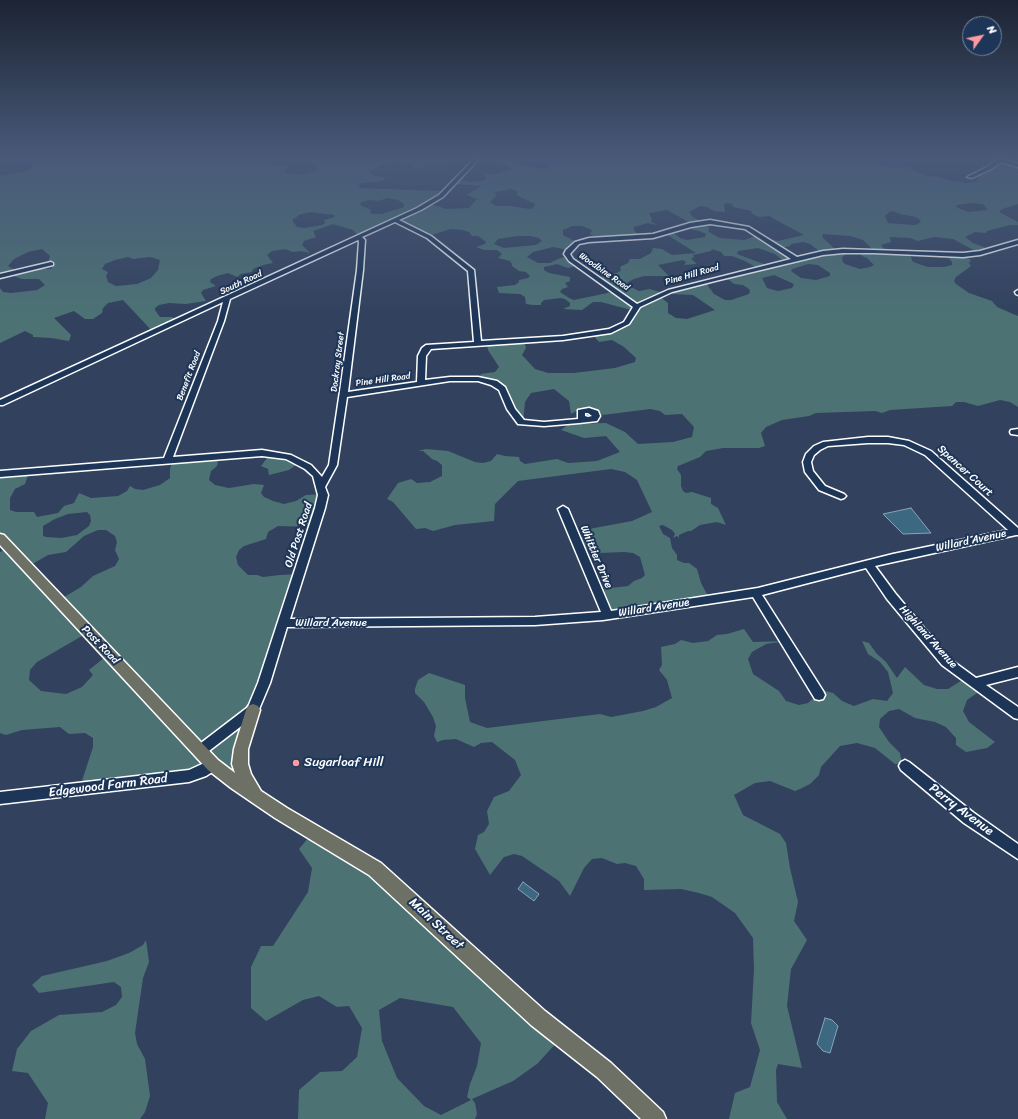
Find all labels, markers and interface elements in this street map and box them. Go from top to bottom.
north arrow [962,16,1002,56]
text: N [982,21,1002,38]
street label: Woodbine Road [577,251,631,293]
street label: Pine Hill Road [664,262,720,288]
street label: South Road [218,269,264,297]
street label: Dockray Street [329,331,347,393]
street label: Benefit Road [175,350,203,402]
street label: Pine Hill Road [355,371,411,389]
street label: Spencer Court [934,443,996,499]
street label: Old Post Road [282,501,316,569]
street label: Whittier Drive [577,524,615,590]
street label: Willard Avenue [935,527,1007,555]
street label: Willard Avenue [618,596,690,620]
street label: Highland Avenue [896,603,960,671]
street label: Willard Avenue [295,616,367,630]
street label: Post Road [78,623,122,667]
place label: Sugarloaf Hill [304,755,384,771]
marker: Sugarloaf Hill [291,758,301,768]
street label: Edgewood Farm Road [48,771,168,801]
street label: Perry Avenue [926,781,996,839]
street label: Main Street [405,895,467,953]

